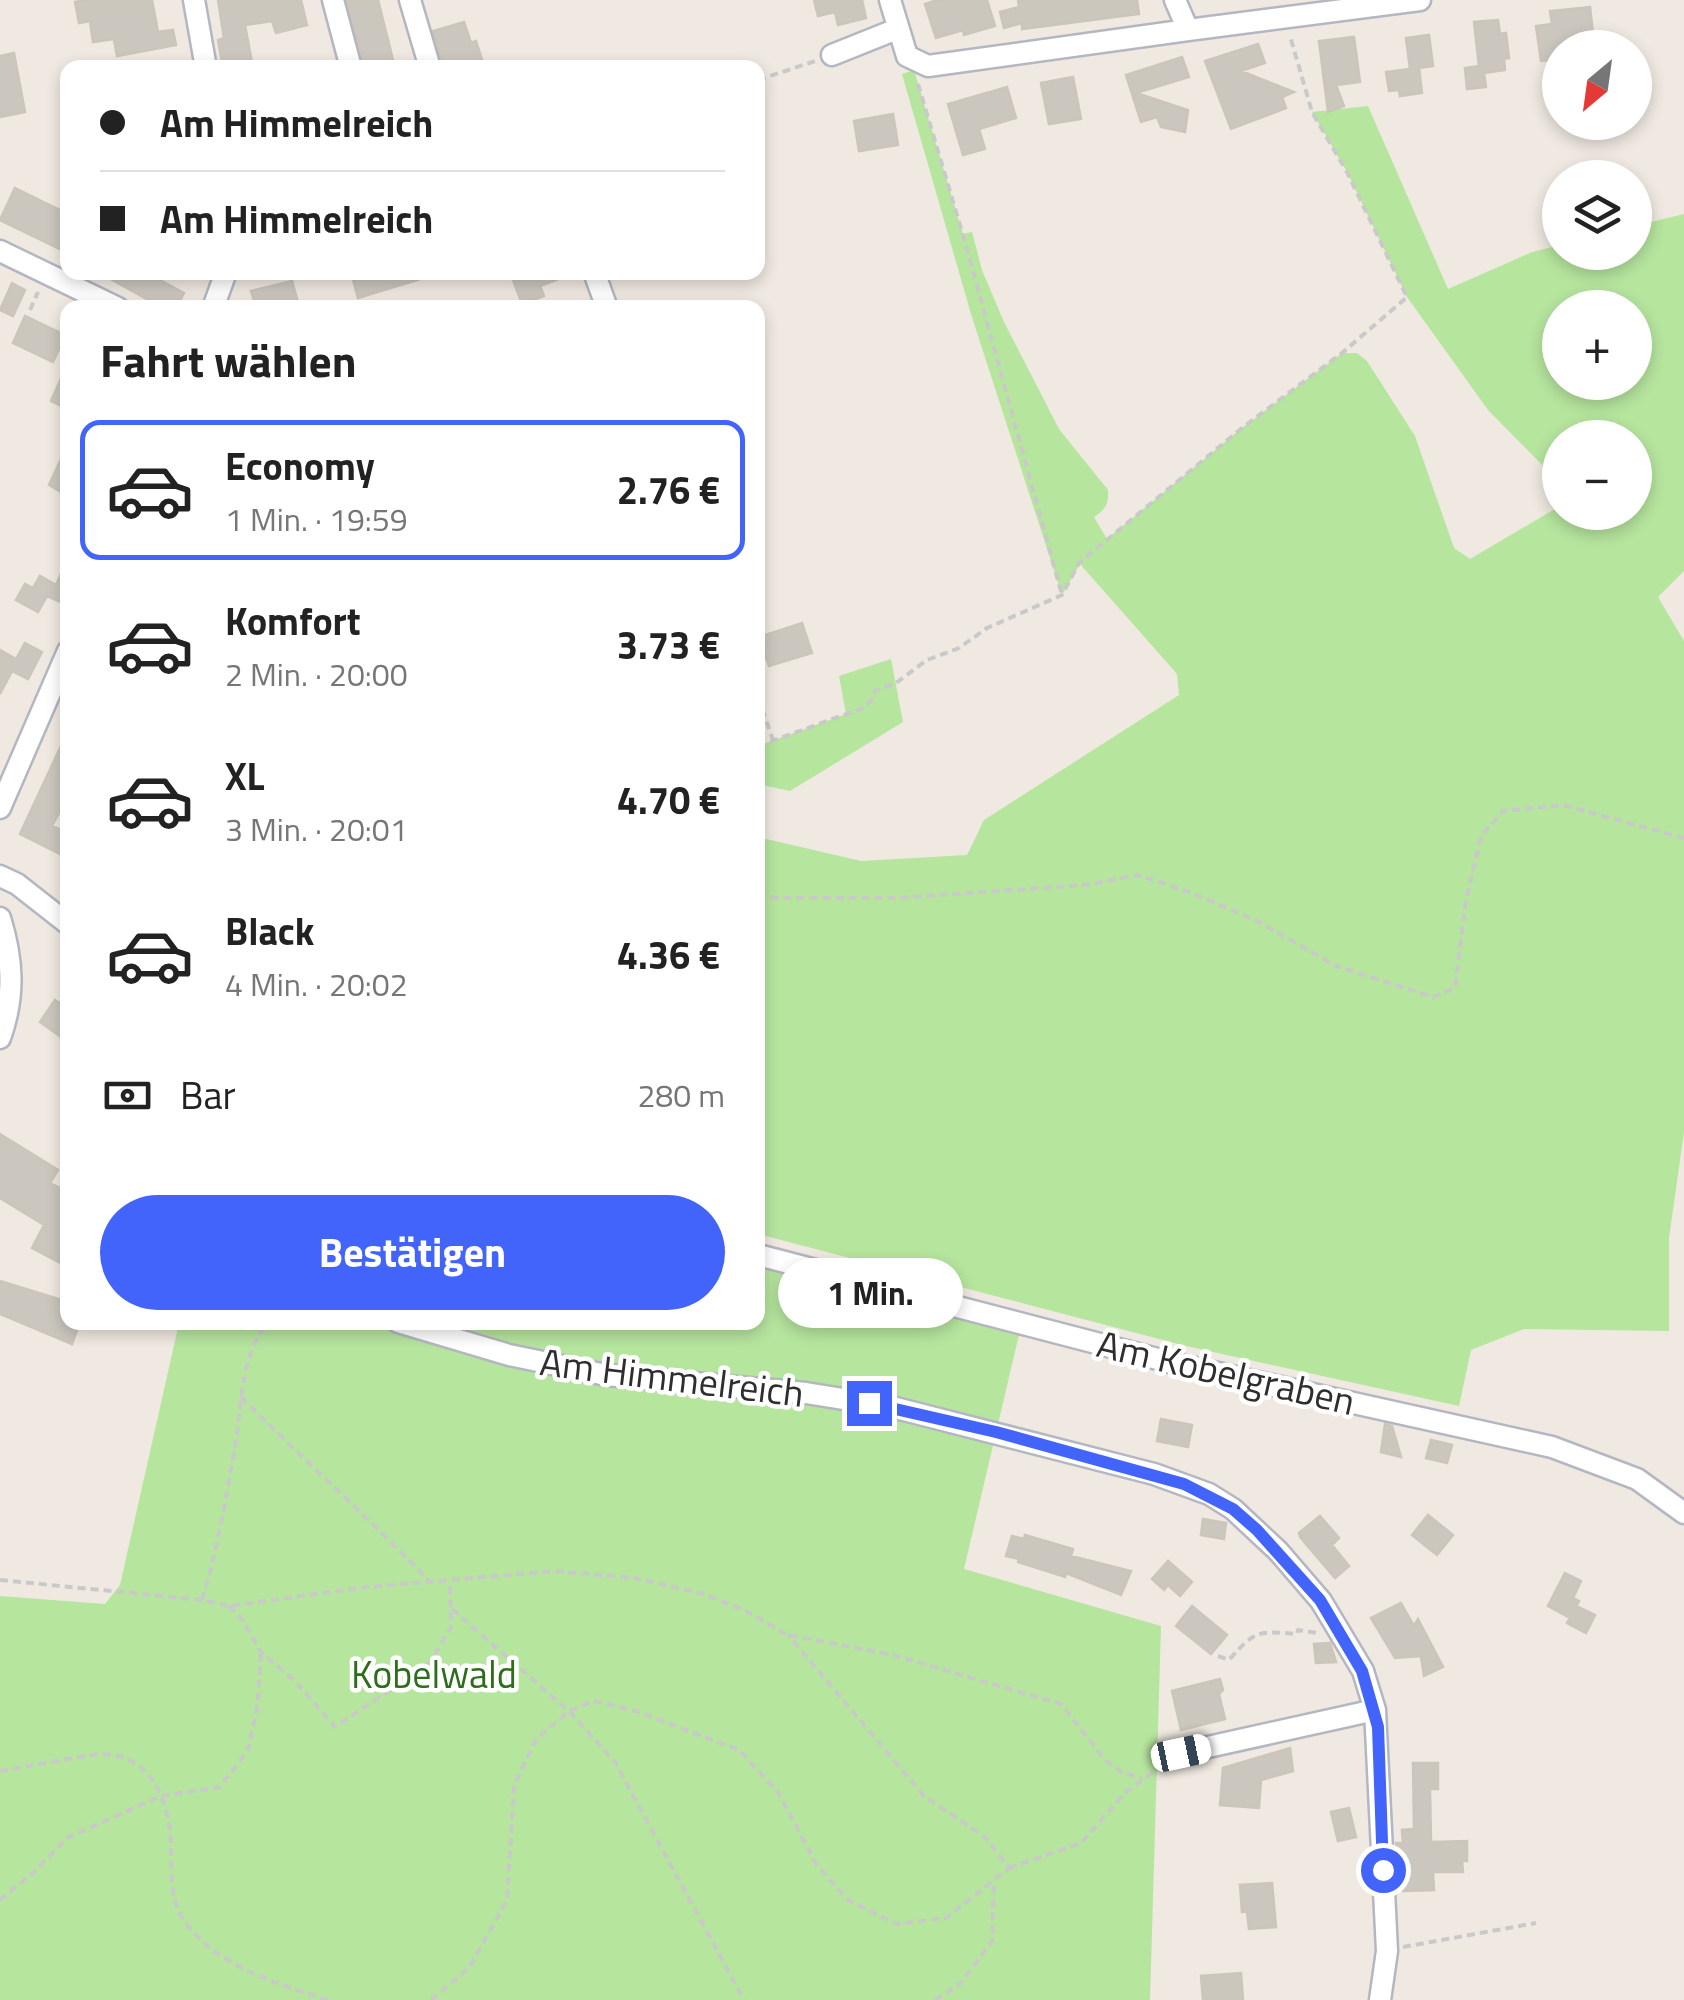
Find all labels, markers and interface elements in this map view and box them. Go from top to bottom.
north arrow [1542,30,1652,140]
map controls [1542,30,1652,530]
text: Am Himmelreich [160,94,433,152]
button: layers [1542,160,1652,270]
text: Am Himmelreich [160,190,433,248]
button: + [1542,290,1652,400]
text: Fahrt wählen [100,326,357,394]
button: − [1542,420,1652,530]
text: Economy [225,437,375,495]
icon: car [105,445,195,535]
text: 2.76 € [617,461,720,519]
text: 1 Min. · 19:59 [225,495,408,543]
text: Komfort [225,592,361,650]
icon: car [105,600,195,690]
text: 3.73 € [617,616,720,674]
text: 2 Min. · 20:00 [225,650,408,698]
text: XL [225,747,265,805]
icon: car [105,755,195,845]
text: 4.70 € [617,771,720,829]
text: 3 Min. · 20:01 [225,805,408,853]
text: Black [225,902,314,960]
icon: car [105,910,195,1000]
text: 4.36 € [617,926,720,984]
text: 4 Min. · 20:02 [225,960,408,1008]
text: Bar [180,1066,236,1124]
icon: cash [100,1068,155,1123]
text: 280 m [637,1071,725,1119]
button: Bestätigen [100,1195,725,1310]
callout: 1 Min. [776,1258,962,1328]
text: 1 Min. [827,1269,914,1317]
street label: Am Kobelgraben [1091,1314,1361,1430]
street label: Am Himmelreich [537,1332,807,1422]
route end [847,1381,892,1426]
park label: Kobelwald [351,1645,517,1703]
car [1149,1732,1213,1774]
route start [1361,1848,1406,1893]

